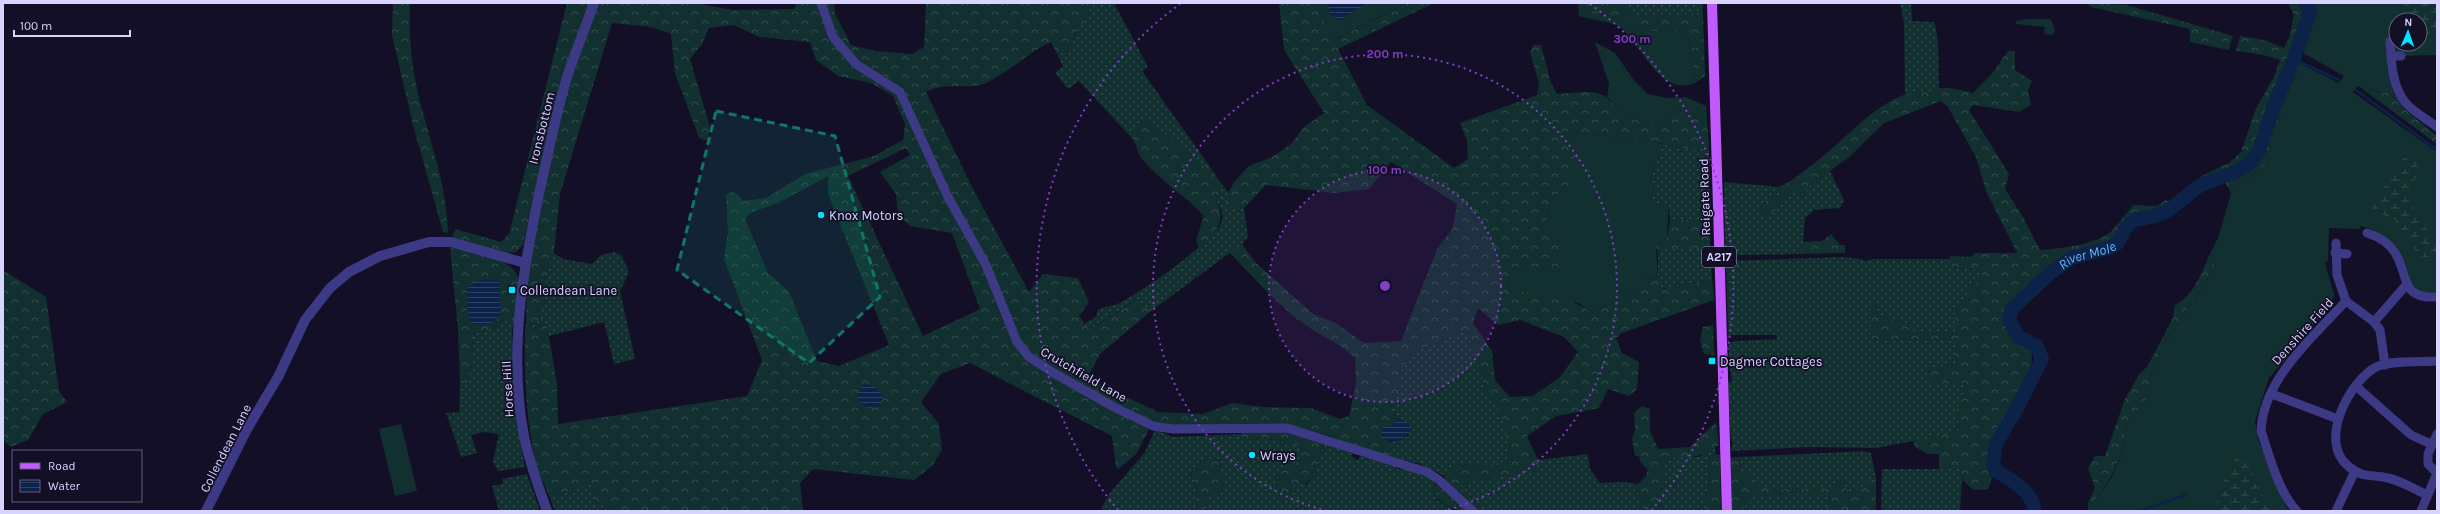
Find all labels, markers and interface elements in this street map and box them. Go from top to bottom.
scale bar [14,12,130,38]
north arrow [2388,12,2428,52]
text: N [2404,16,2413,29]
text: 100 m [20,19,52,33]
text: 300 m [1613,32,1651,46]
text: 200 m [1367,47,1403,61]
street label: Ironsbottom [525,90,558,166]
street label: Reigate Road [1696,158,1713,236]
text: 100 m [1368,163,1402,177]
place label: Knox Motors [829,208,903,223]
marker: Knox Motors [816,210,826,220]
water label: River Mole [2055,238,2120,273]
road number: A217 [1702,247,1736,267]
centre of rings [1378,279,1392,293]
place label: Collendean Lane [520,283,617,298]
marker: Collendean Lane [507,285,517,295]
street label: Denshire Field [2268,295,2336,368]
street label: Crutchfield Lane [1038,344,1130,405]
place label: Dagmer Cottages [1720,354,1823,369]
marker: Dagmer Cottages [1707,356,1717,366]
street label: Horse Hill [499,360,516,418]
street label: Collendean Lane [197,401,254,495]
place label: Wrays [1260,448,1296,463]
legend [12,450,142,502]
marker: Wrays [1247,450,1257,460]
text: Road [48,459,76,473]
text: Water [48,479,81,493]

